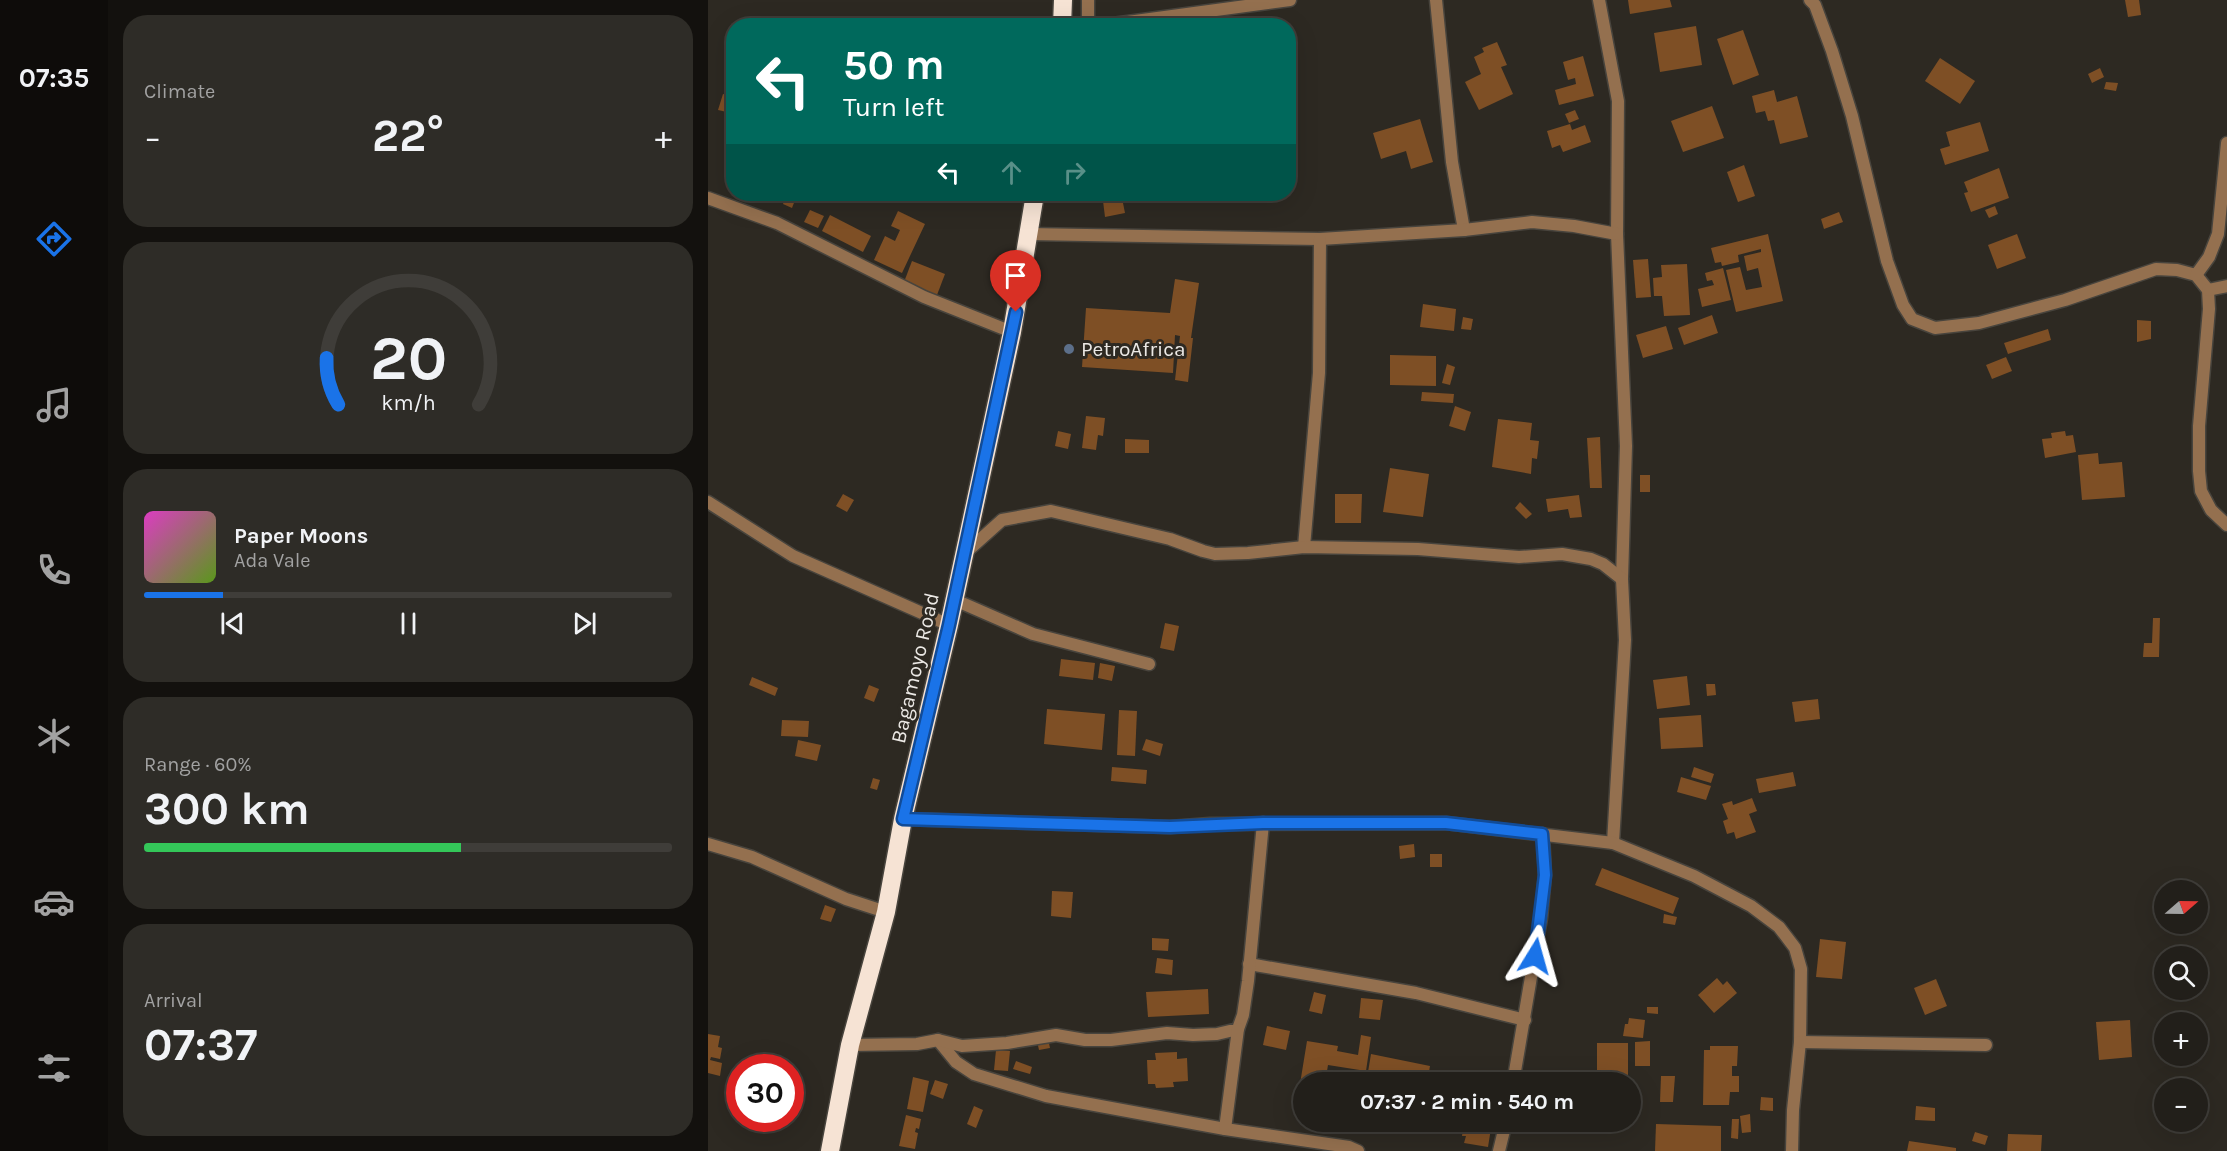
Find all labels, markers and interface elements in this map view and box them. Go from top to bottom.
text: 50 m [843,40,945,90]
icon: left [744,42,822,120]
text: 07:35 [19,62,89,94]
text: Climate [144,80,215,103]
text: Turn left [843,91,944,123]
text: 22° [372,110,444,162]
text: − [144,118,161,156]
text: + [655,118,672,156]
icon: left [932,156,965,189]
icon: ahead [995,156,1028,189]
icon: right [1058,156,1091,189]
icon: directions [33,218,75,260]
pin [990,250,1041,312]
icon: arrive [999,259,1032,292]
text: 20 [369,322,447,395]
place label: PetroAfrica [1081,337,1186,361]
marker: PetroAfrica [1062,342,1076,356]
icon: music [33,384,75,426]
text: km/h [381,391,435,416]
text: Paper Moons [234,523,368,549]
icon: phone [33,549,75,591]
text: Ada Vale [234,549,311,572]
street label: Bagamoyo Road [886,590,944,746]
icon: previous [216,607,249,640]
icon: pause [392,607,425,640]
icon: next [568,607,601,640]
icon: climate [33,715,75,757]
text: Range · 60% [144,753,252,776]
text: 300 km [144,783,310,835]
north arrow [2154,880,2208,934]
map controls [2154,880,2208,1132]
icon: car [33,881,75,923]
position arrow [1503,924,1567,988]
button: search [2154,946,2208,1000]
text: Arrival [144,989,203,1012]
button: + [2154,1012,2208,1066]
text: 07:37 [144,1019,257,1071]
icon: filters [33,1047,75,1089]
speed limit sign: 30 [726,1054,804,1132]
button: − [2154,1078,2208,1132]
text: 07:37 · 2 min · 540 m [1360,1089,1574,1115]

